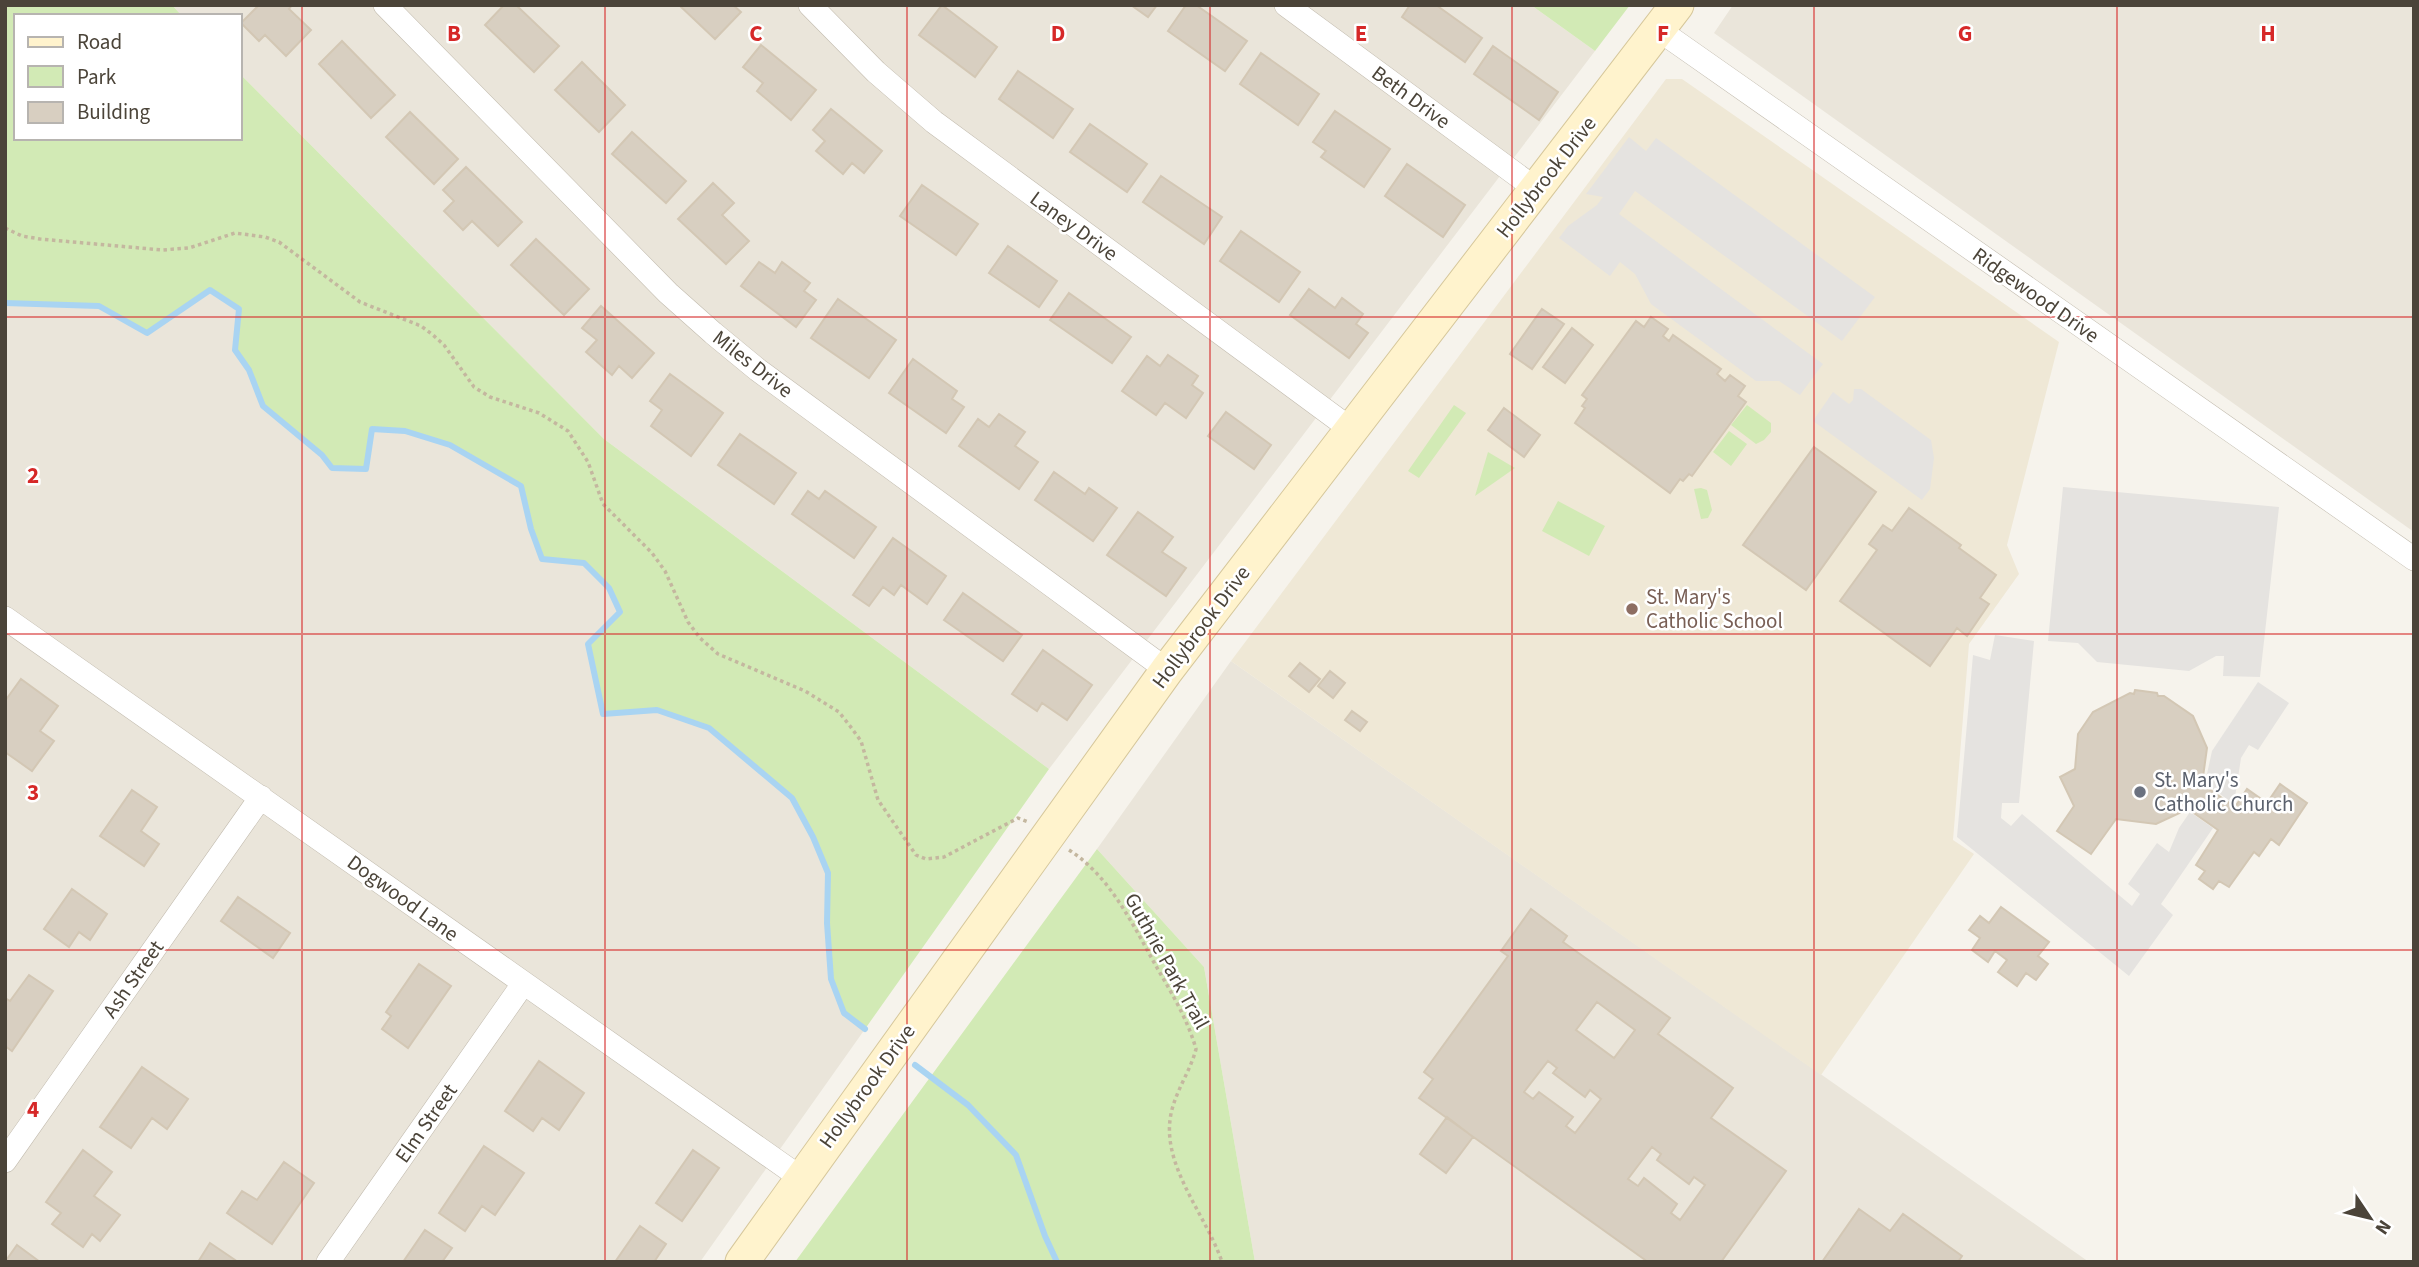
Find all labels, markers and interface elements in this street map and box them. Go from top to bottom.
legend [14,14,242,140]
text: B [447,17,461,50]
text: C [749,17,763,50]
text: D [1051,17,1065,50]
text: E [1355,17,1367,50]
text: F [1657,17,1669,50]
text: G [1958,17,1972,50]
text: H [2260,17,2276,50]
text: Road [77,27,122,57]
street label: Beth Drive [1365,58,1457,136]
text: Park [77,62,117,92]
text: Building [77,97,151,127]
street label: Hollybrook Drive [1489,110,1603,244]
street label: Laney Drive [1024,184,1124,268]
street label: Ridgewood Drive [1966,240,2106,350]
street label: Miles Drive [706,323,800,405]
text: 2 [27,459,39,492]
street label: Hollybrook Drive [1145,559,1257,695]
place label: St. Mary's Catholic School [1646,582,1783,636]
marker: St. Mary's Catholic School [1624,601,1640,617]
place label: St. Mary's Catholic Church [2154,765,2293,819]
text: 3 [27,776,39,809]
marker: St. Mary's Catholic Church [2132,784,2148,800]
street label: Dogwood Lane [341,847,465,949]
street label: Guthrie Park Trail [1117,887,1217,1035]
street label: Ash Street [95,934,171,1024]
street label: Hollybrook Drive [812,1018,922,1154]
street label: Elm Street [388,1077,464,1169]
text: 4 [27,1093,39,1126]
north arrow [2335,1183,2405,1253]
text: N [2368,1214,2397,1240]

